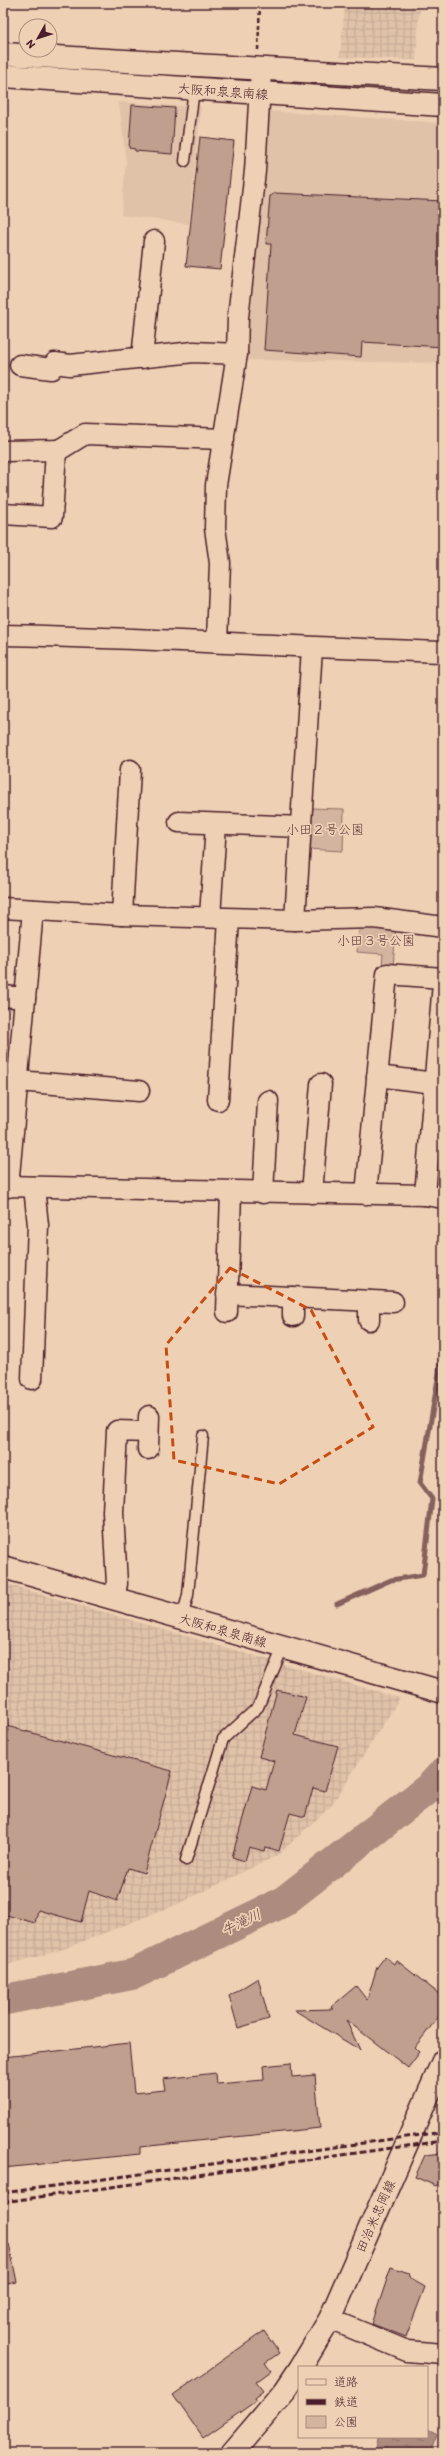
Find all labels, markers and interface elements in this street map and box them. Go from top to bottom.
north arrow [18,18,58,58]
text: N [23,37,38,51]
street label: 大阪和泉泉南線 [177,81,270,102]
park label: 小田２号公園 [286,822,364,837]
park label: 小田３号公園 [337,933,415,948]
street label: 大阪和泉泉南線 [177,1611,270,1651]
water label: 牛滝川 [219,1906,264,1939]
street label: 田治米忠岡線 [353,2177,399,2255]
legend [298,2366,428,2438]
text: 道路 [334,2375,358,2389]
text: 鉄道 [334,2395,358,2409]
text: 公園 [334,2415,358,2429]

